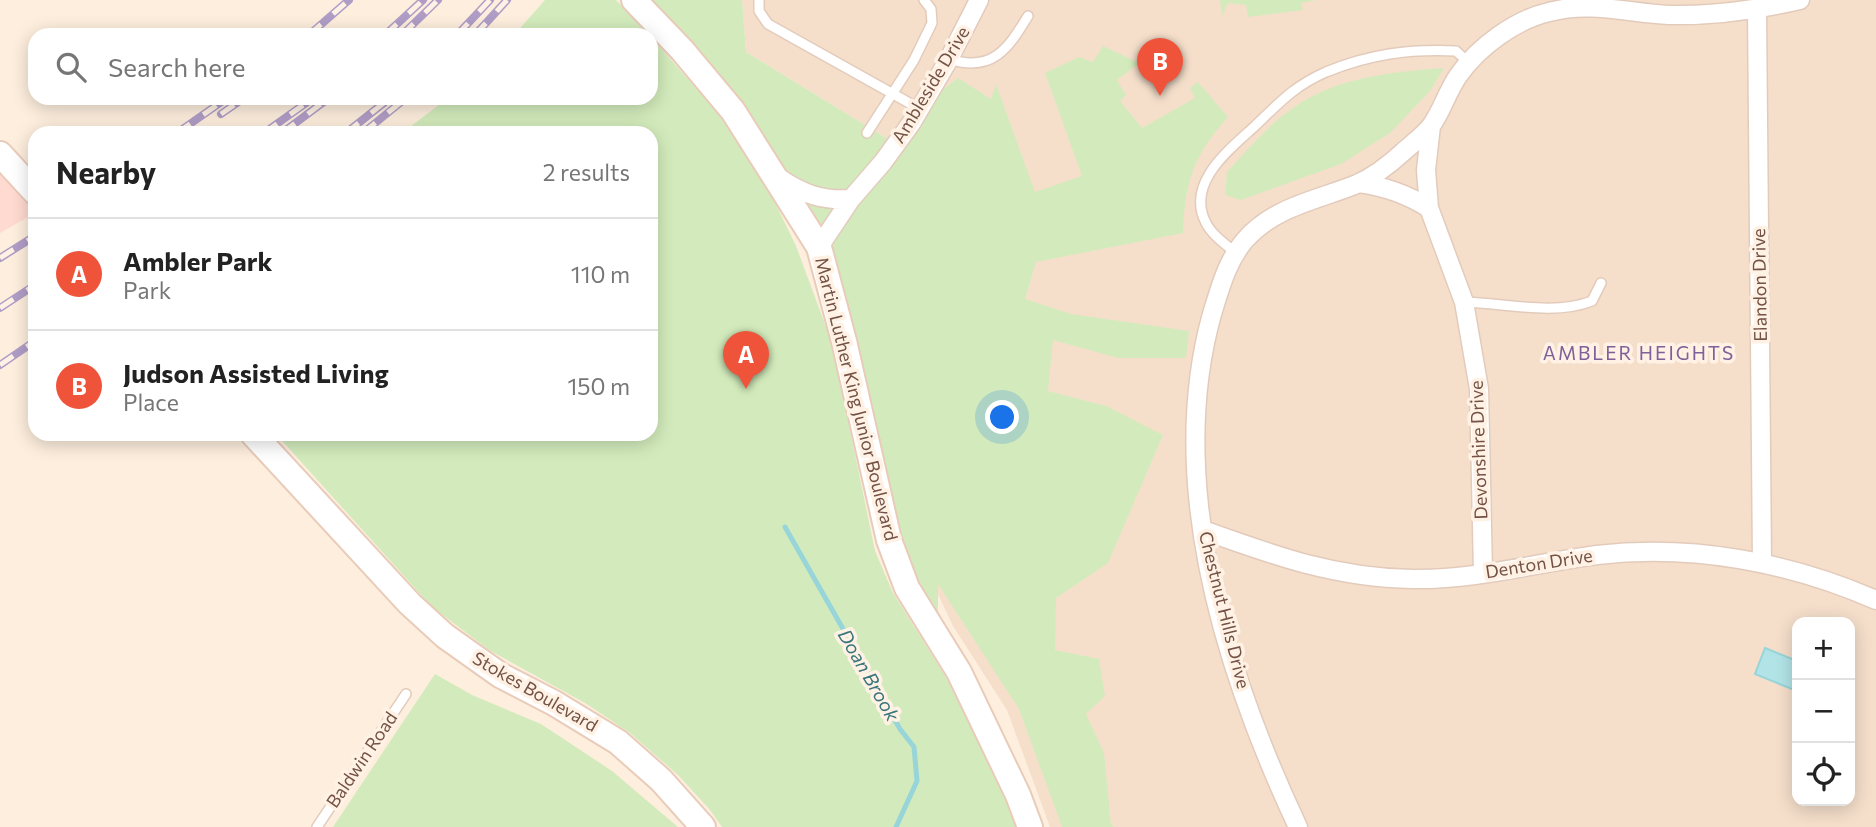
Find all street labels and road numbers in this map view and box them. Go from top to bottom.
street label: Ambleside Drive [887,22,974,147]
street label: Elandon Drive [1747,228,1771,342]
street label: Martin Luther King Junior Boulevard [811,255,903,543]
street label: Devonshire Drive [1465,380,1491,520]
street label: Chestnut Hills Drive [1195,529,1255,691]
street label: Denton Drive [1484,544,1594,582]
street label: Stokes Boulevard [469,646,602,736]
street label: Baldwin Road [321,707,401,812]

